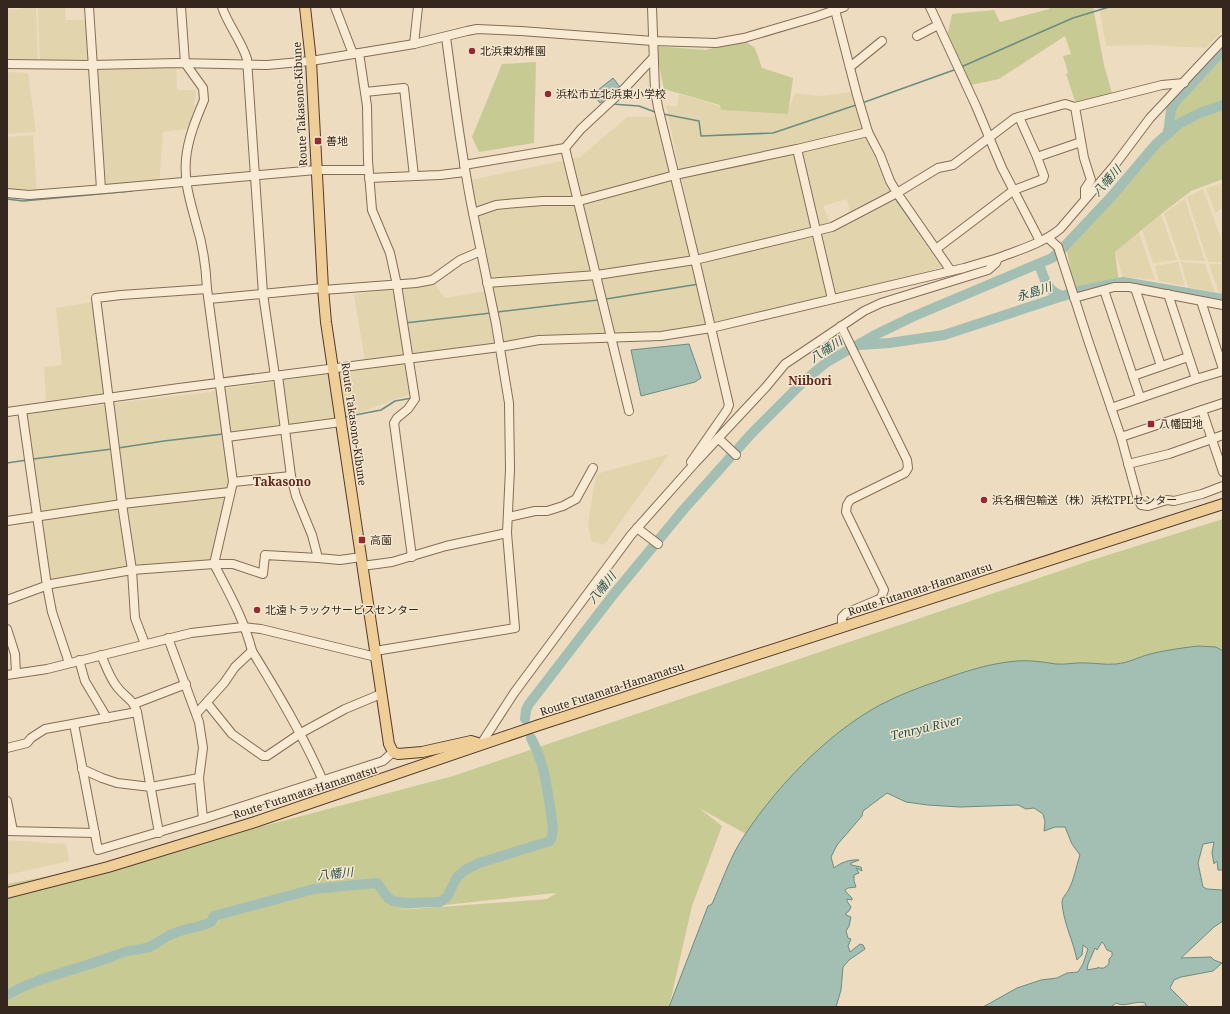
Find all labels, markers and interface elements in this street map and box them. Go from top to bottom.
street label: Route Takasono-Kibune [289,41,310,167]
place label: 北浜東幼稚園 [480,43,546,58]
marker: 北浜東幼稚園 [467,46,477,56]
place label: 浜松市立北浜東小学校 [556,86,666,101]
marker: 浜松市立北浜東小学校 [543,89,553,99]
place label: 善地 [326,133,348,148]
marker: 善地 [313,136,323,146]
water label: 八幡川 [1088,160,1126,200]
water label: 永島川 [1014,277,1055,305]
water label: 八幡川 [806,332,847,367]
street label: Route Takasono-Kibune [338,361,371,487]
district label: Niibori [788,372,833,389]
place label: 八幡団地 [1159,416,1203,431]
marker: 八幡団地 [1146,419,1156,429]
district label: Takasono [253,473,311,490]
place label: 浜名梱包輸送（株）浜松TPLセンター [992,492,1177,507]
marker: 浜名梱包輸送（株）浜松TPLセンター [979,495,989,505]
place label: 高薗 [370,532,392,547]
marker: 高薗 [357,535,367,545]
street label: Route Futamata-Hamamatsu [846,558,994,619]
water label: 八幡川 [584,567,621,607]
place label: 北遠トラックサービスセンター [265,602,419,617]
marker: 北遠トラックサービスセンター [252,605,262,615]
street label: Route Futamata-Hamamatsu [538,658,686,719]
water label: Tenryū River [889,711,963,744]
street label: Route Futamata-Hamamatsu [231,761,379,822]
water label: 八幡川 [316,863,356,884]

